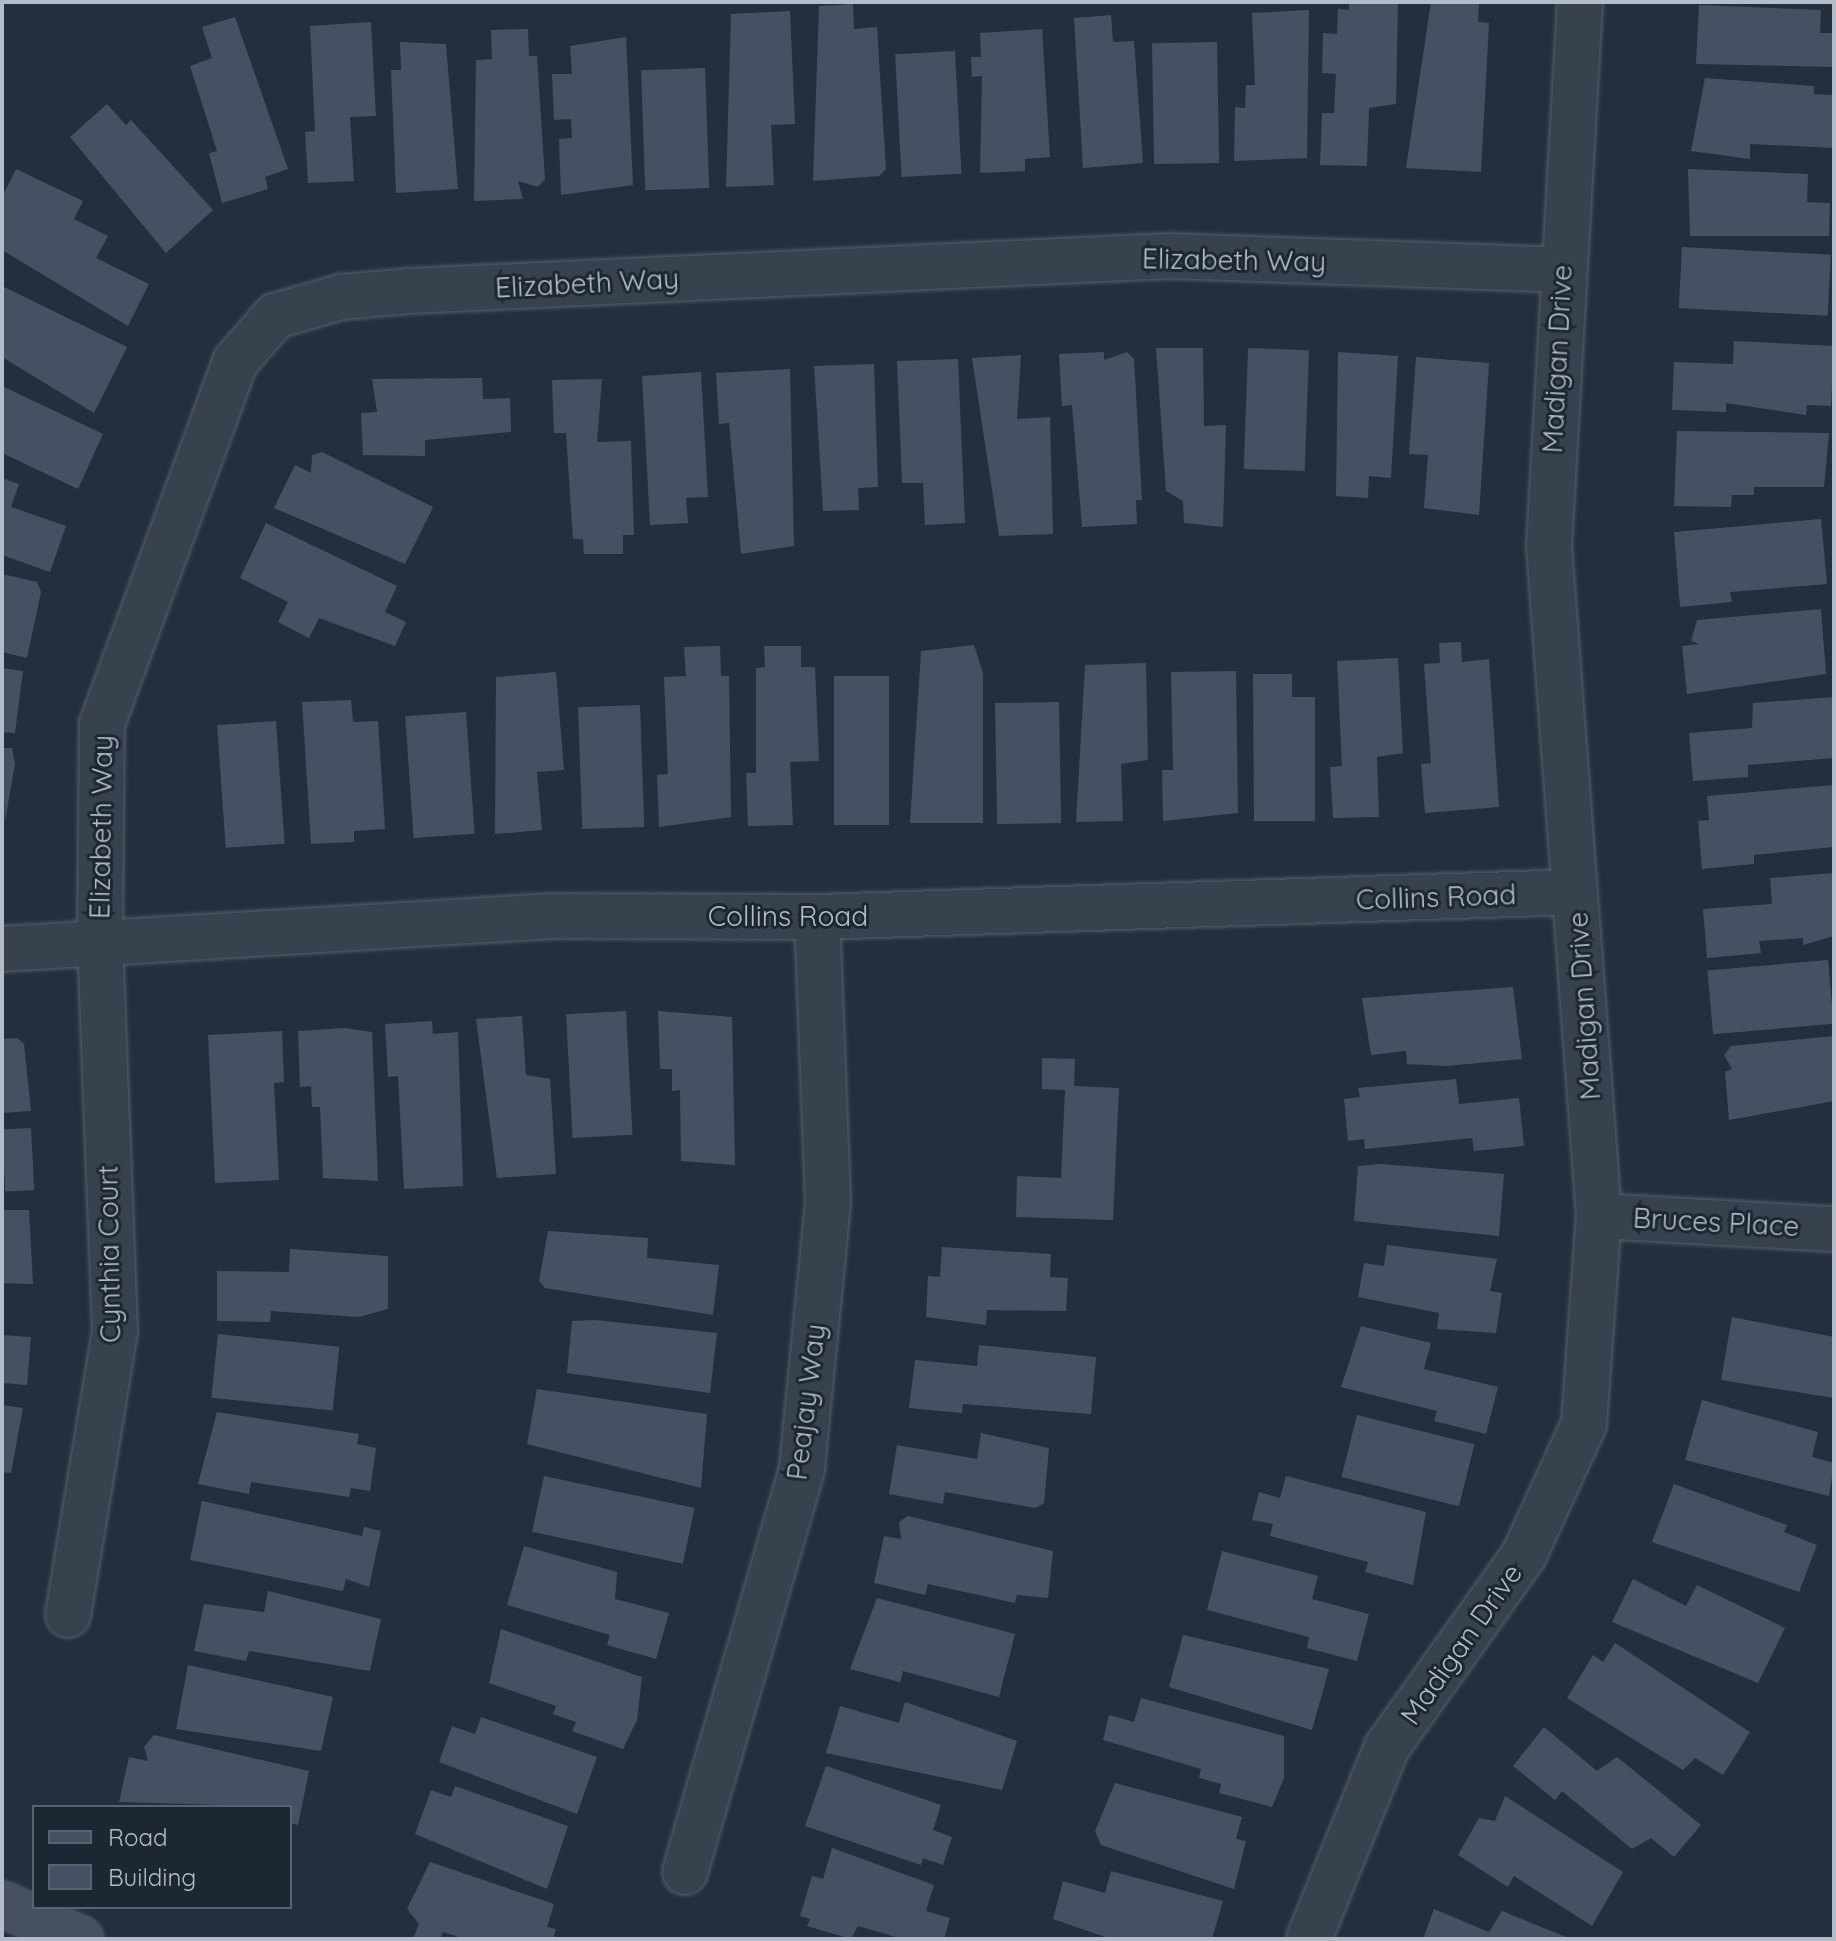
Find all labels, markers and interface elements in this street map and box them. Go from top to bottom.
street label: Elizabeth Way [1142,242,1326,278]
street label: Elizabeth Way [494,261,680,305]
street label: Madigan Drive [1535,264,1579,454]
street label: Elizabeth Way [83,735,119,919]
street label: Collins Road [1355,877,1517,917]
street label: Collins Road [708,899,868,933]
street label: Madigan Drive [1561,911,1607,1101]
street label: Cynthia Court [91,1165,127,1343]
street label: Bruces Place [1632,1201,1800,1243]
street label: Peajay Way [780,1322,832,1482]
street label: Madigan Drive [1393,1557,1529,1731]
legend [32,1805,292,1909]
text: Road [108,1822,168,1852]
text: Building [108,1862,196,1892]

